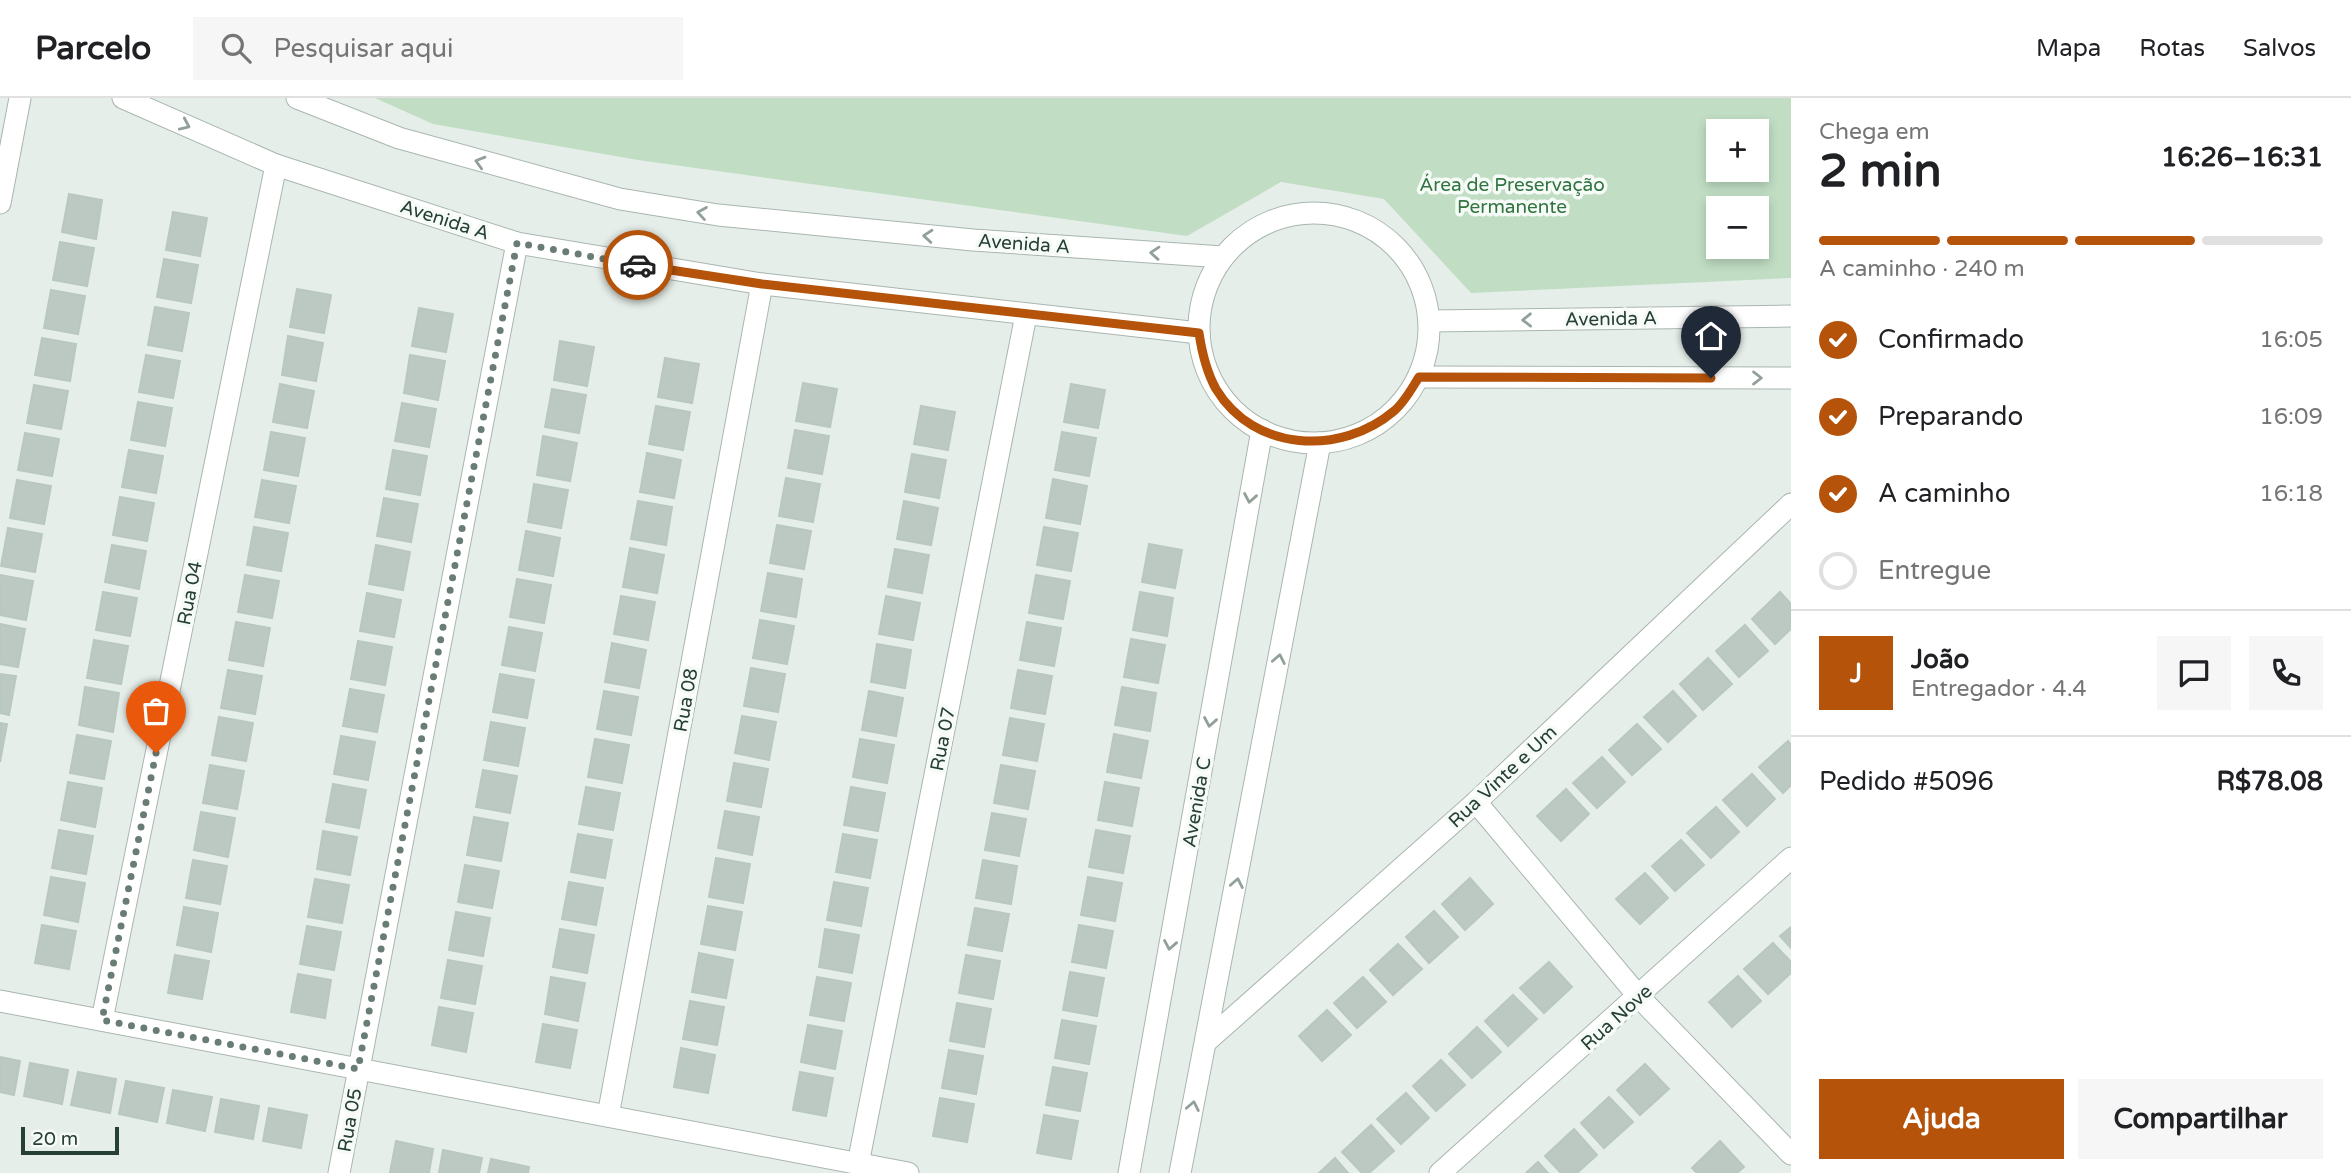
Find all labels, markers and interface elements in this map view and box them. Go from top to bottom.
search box [193,17,683,80]
text: Parcelo [35,29,151,68]
icon: search [217,29,255,67]
text: Pesquisar aqui [273,33,454,64]
text: Mapa [2036,34,2101,63]
text: Rotas [2139,34,2205,63]
text: Salvos [2243,34,2316,63]
one-way arrow [178,117,191,131]
text: Chega em [1819,118,1930,146]
map controls [1706,119,1769,259]
button: + [1706,119,1769,182]
text: 16:26–16:31 [2161,142,2323,173]
text: 2 min [1819,144,1942,199]
one-way arrow [474,155,486,170]
park label: Área de Preservação Permanente [1419,173,1605,218]
street label: Avenida A [397,195,492,245]
button: − [1706,196,1769,259]
one-way arrow [696,206,708,221]
one-way arrow [922,228,934,243]
courier [603,230,673,300]
street label: Avenida A [977,230,1071,258]
one-way arrow [1149,245,1160,260]
icon: car [619,246,657,284]
text: A caminho · 240 m [1819,255,2025,283]
pin [1681,306,1741,378]
street label: Avenida A [1565,307,1657,331]
one-way arrow [1521,312,1532,327]
icon: home [1692,317,1730,355]
icon: check [1819,321,1857,359]
text: Confirmado [1878,324,2024,355]
text: 16:05 [2259,326,2323,354]
one-way arrow [1752,370,1763,386]
icon: check [1819,398,1857,436]
text: Preparando [1878,401,2023,432]
text: 16:09 [2259,403,2323,431]
icon: check [1819,475,1857,513]
text: A caminho [1878,478,2010,509]
text: 16:18 [2259,480,2323,508]
one-way arrow [1243,492,1258,503]
text: Entregue [1878,555,1991,586]
street label: Rua 04 [173,559,207,627]
button: chat [2157,636,2231,710]
button: phone [2249,636,2323,710]
text: João [1911,644,1969,675]
one-way arrow [1271,653,1286,665]
text: J [1850,658,1862,689]
street label: Rua 08 [670,666,702,734]
text: Entregador · 4.4 [1911,675,2087,703]
pin [126,681,186,753]
icon: bag [137,692,175,730]
street label: Rua 07 [926,705,960,773]
one-way arrow [1203,716,1218,727]
street label: Rua Vinte e Um [1444,721,1561,832]
street label: Avenida C [1178,755,1216,849]
text: Pedido #5096 [1819,766,1994,797]
text: R$78.08 [2216,766,2323,797]
one-way arrow [1228,877,1243,889]
one-way arrow [1163,940,1178,951]
street label: Rua Nove [1577,980,1657,1055]
button: Ajuda [1819,1079,2064,1159]
button: Compartilhar [2078,1079,2323,1159]
street label: Rua 05 [334,1086,366,1154]
one-way arrow [1185,1100,1200,1112]
scale bar [21,1124,119,1156]
text: 20 m [32,1128,78,1150]

